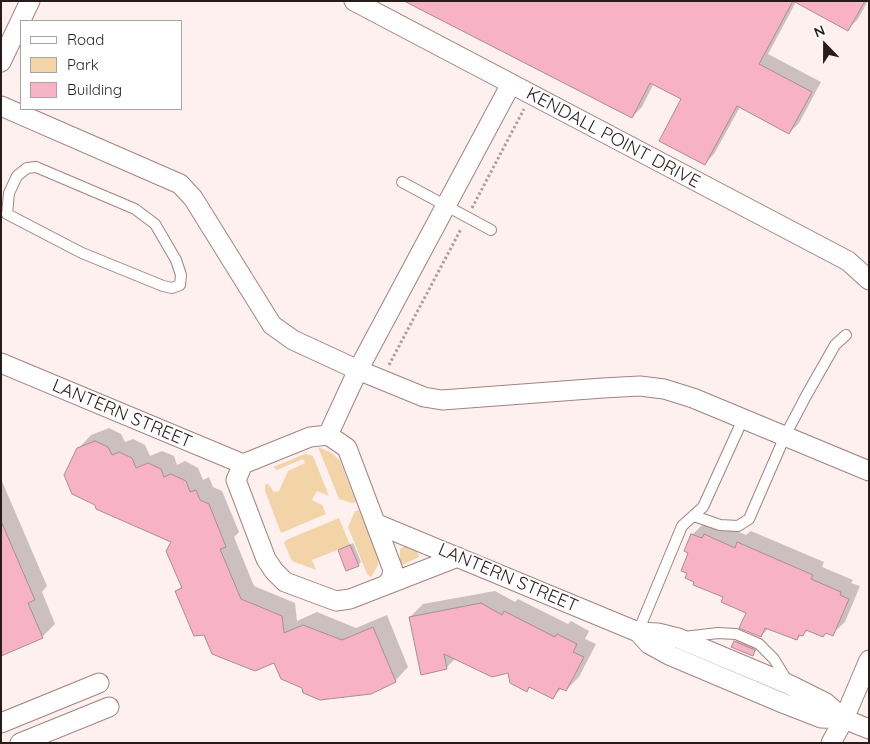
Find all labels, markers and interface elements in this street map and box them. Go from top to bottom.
legend [20,20,182,110]
north arrow [800,20,850,70]
text: N [811,21,828,41]
text: Road [67,30,104,49]
text: Park [67,55,99,74]
text: Building [67,80,122,99]
street label: KENDALL POINT DRIVE [522,83,704,193]
street label: LANTERN STREET [49,375,195,453]
street label: LANTERN STREET [435,539,581,617]

